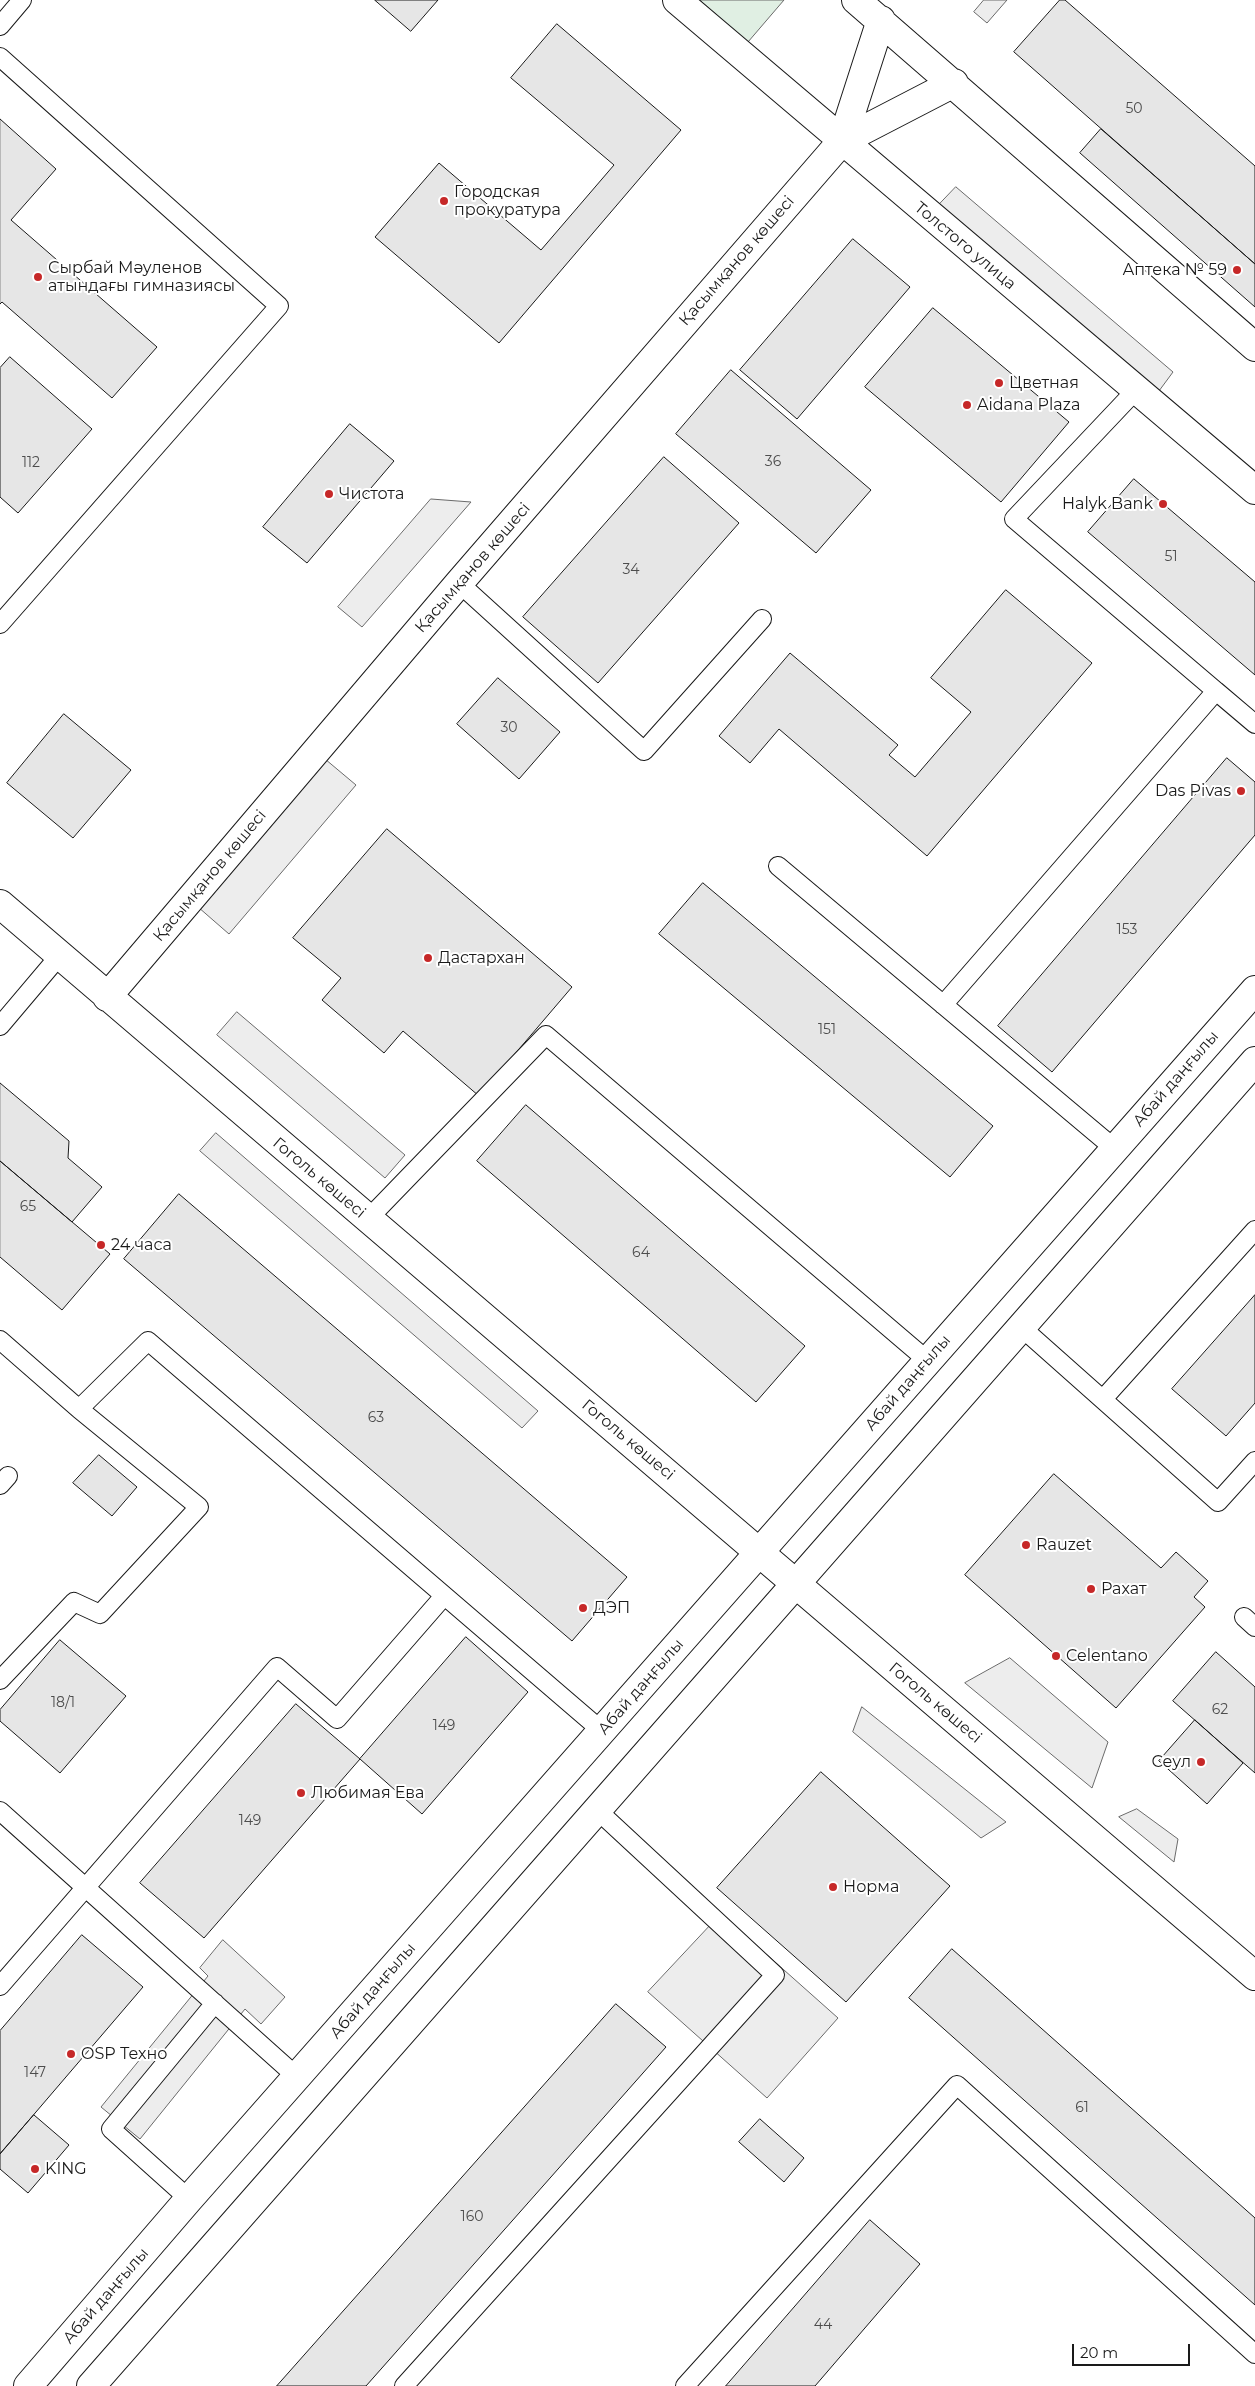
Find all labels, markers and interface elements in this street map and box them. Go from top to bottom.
house number: 50 [1125,101,1143,117]
place label: Городская прокуратура [454,182,561,220]
street label: Қасымқанов көшесі [675,192,799,330]
marker: Городская прокуратура [438,195,450,207]
street label: Толстого улица [910,198,1020,294]
place label: Сырбай Мәуленов атындағы гимназиясы [48,258,235,296]
place label: Аптека № 59 [1122,260,1227,280]
marker: Аптека № 59 [1231,264,1243,276]
marker: Сырбай Мәуленов атындағы гимназиясы [32,271,44,283]
place label: Цветная [1009,373,1079,393]
marker: Цветная [993,377,1005,389]
place label: Aidana Plaza [977,395,1080,415]
marker: Aidana Plaza [961,399,973,411]
house number: 36 [765,454,781,470]
house number: 112 [22,455,40,471]
place label: Чистота [339,484,404,504]
marker: Чистота [323,488,335,500]
place label: Halyk Bank [1062,494,1153,514]
marker: Halyk Bank [1157,498,1169,510]
street label: Қасымқанов көшесі [411,499,535,637]
house number: 51 [1165,549,1177,565]
house number: 34 [622,562,640,578]
house number: 30 [500,720,518,736]
place label: Das Pivas [1155,781,1231,801]
marker: Das Pivas [1235,785,1247,797]
street label: Қасымқанов көшесі [149,806,271,946]
house number: 153 [1117,922,1137,938]
place label: Дастархан [438,948,525,968]
marker: Дастархан [422,952,434,964]
house number: 151 [818,1022,836,1038]
street label: Абай даңғылы [1129,1027,1223,1131]
street label: Гоголь көшесі [269,1134,369,1222]
house number: 65 [20,1199,36,1215]
place label: 24 часа [111,1235,172,1255]
marker: 24 часа [95,1239,107,1251]
house number: 64 [632,1245,650,1261]
street label: Абай даңғылы [861,1331,955,1435]
street label: Гоголь көшесі [578,1396,678,1484]
house number: 63 [368,1410,384,1426]
place label: Rauzet [1036,1535,1092,1555]
marker: Rauzet [1020,1539,1032,1551]
place label: Рахат [1101,1579,1147,1599]
marker: Рахат [1085,1583,1097,1595]
place label: ДЭП [593,1598,630,1618]
marker: ДЭП [577,1602,589,1614]
street label: Абай даңғылы [594,1635,688,1739]
place label: Celentano [1066,1646,1148,1666]
marker: Celentano [1050,1650,1062,1662]
street label: Гоголь көшесі [885,1659,985,1747]
house number: 18/1 [51,1695,75,1711]
house number: 62 [1212,1702,1228,1718]
house number: 149 [433,1718,455,1734]
place label: Сеул [1152,1752,1191,1772]
marker: Сеул [1195,1756,1207,1768]
place label: Любимая Ева [311,1783,424,1803]
marker: Любимая Ева [295,1787,307,1799]
house number: 149 [239,1813,261,1829]
place label: Норма [843,1877,899,1897]
marker: Норма [827,1881,839,1893]
street label: Абай даңғылы [326,1939,420,2043]
place label: OSP Техно [81,2044,168,2064]
marker: OSP Техно [65,2048,77,2060]
house number: 147 [24,2065,46,2081]
house number: 61 [1075,2100,1089,2116]
place label: KING [45,2159,87,2179]
marker: KING [29,2163,41,2175]
house number: 160 [461,2209,483,2225]
street label: Абай даңғылы [59,2244,153,2348]
house number: 44 [814,2317,832,2333]
scale bar [1075,2334,1192,2366]
text: 20 m [1080,2343,1118,2362]

